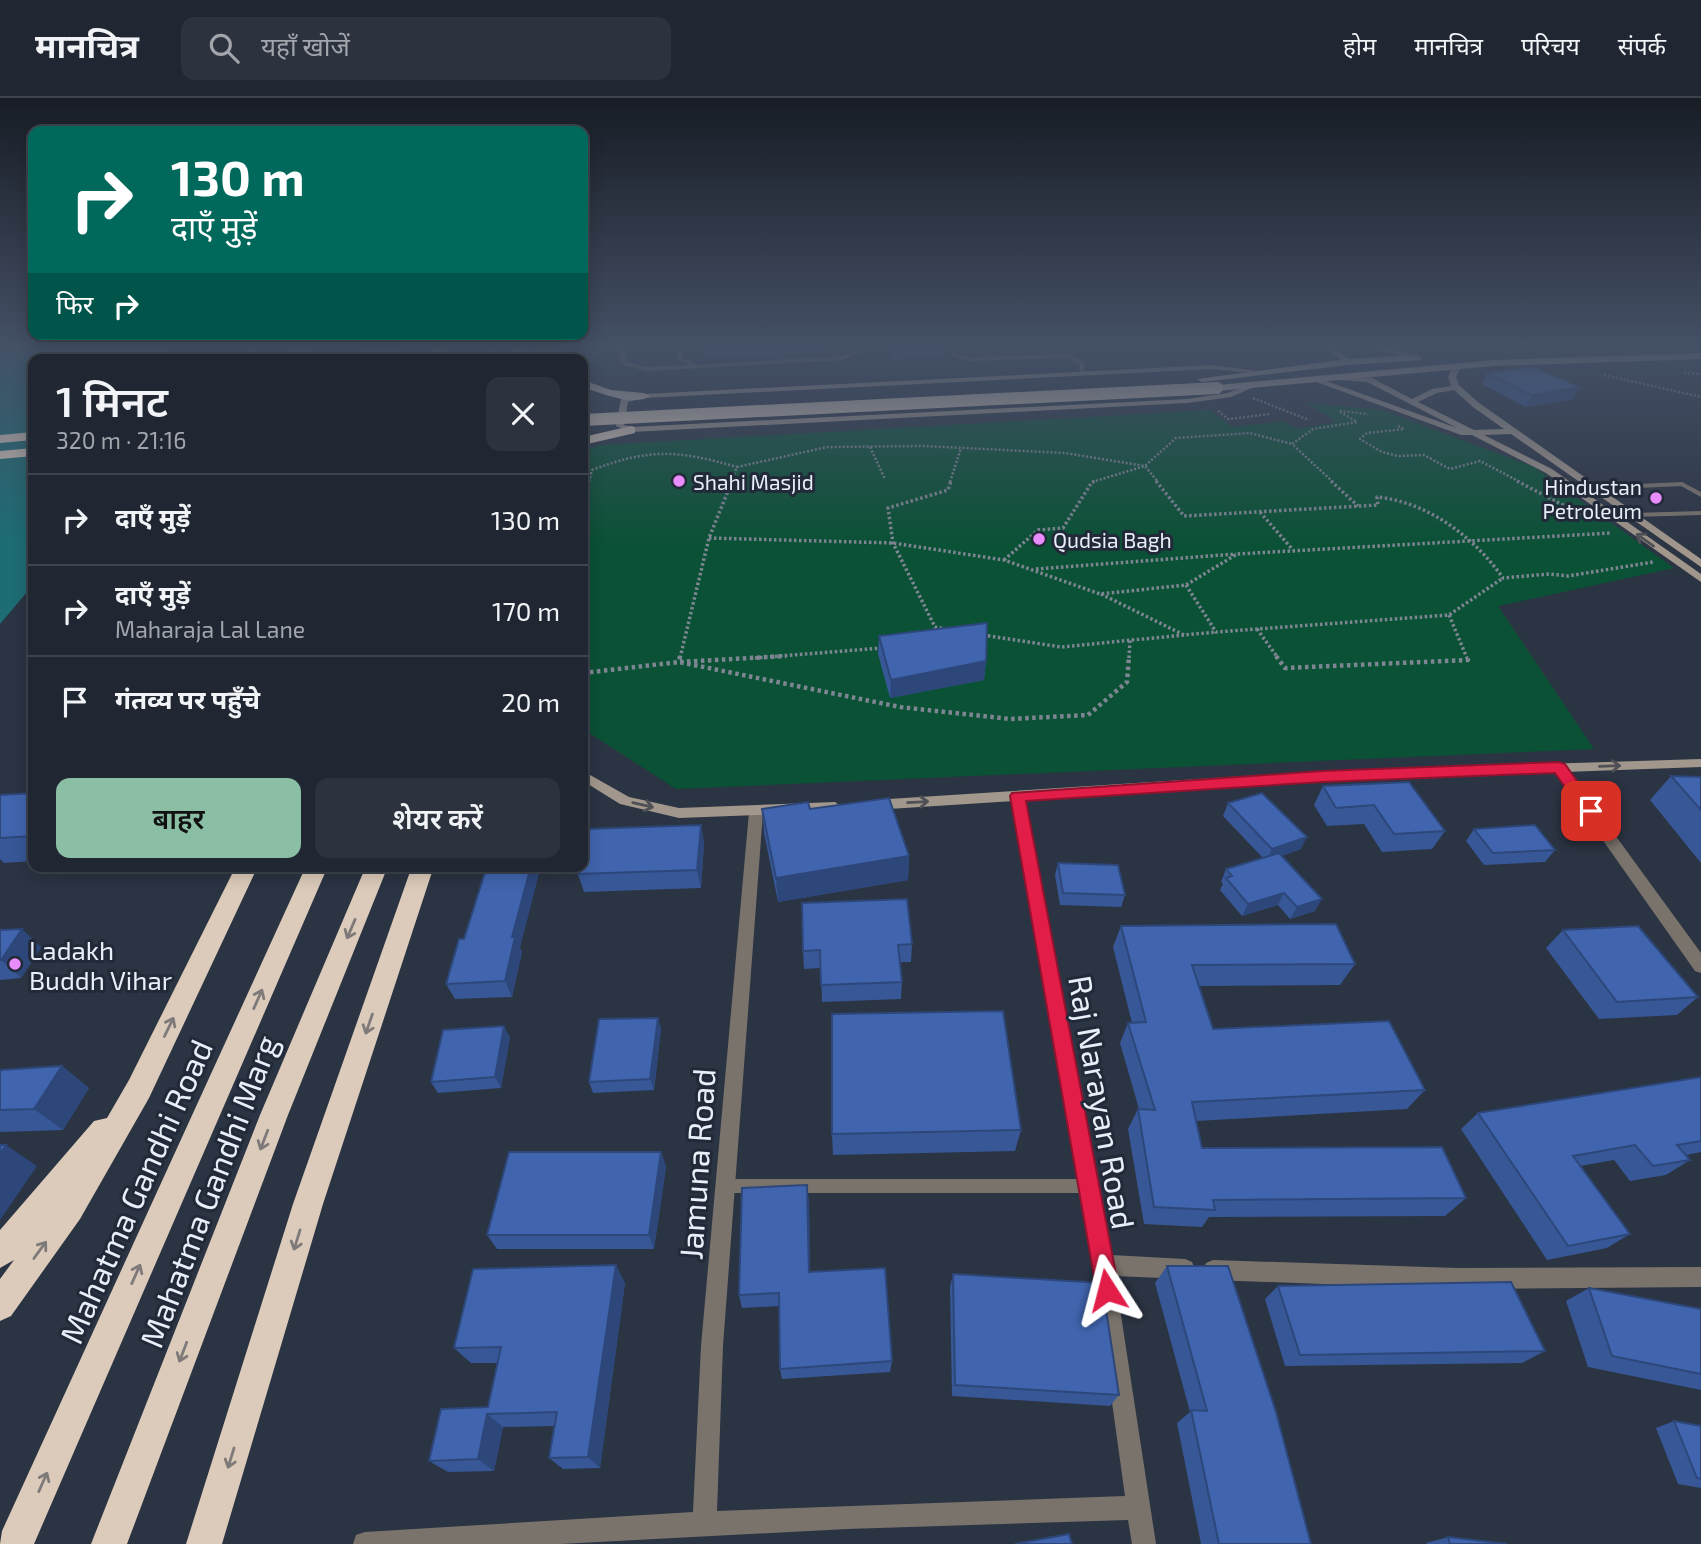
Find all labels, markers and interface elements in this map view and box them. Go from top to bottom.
search box [181,17,671,80]
text: मानचित्र [35,25,139,65]
icon: search [205,29,243,67]
text: यहाँ खोजें [261,30,350,61]
text: होम [1343,31,1376,60]
text: मानचित्र [1414,31,1483,60]
text: परिचय [1521,31,1580,60]
text: संपर्क [1618,31,1666,60]
text: 130 m [171,147,305,206]
icon: right [56,154,147,245]
text: दाएँ मुड़ें [171,207,257,245]
icon: right [107,287,145,325]
text: फिर [56,288,93,319]
text: 1 मिनट [56,375,168,425]
button: close [486,377,560,451]
text: 320 m · 21:16 [56,426,186,454]
place label: Shahi Masjid [693,469,814,495]
marker: Shahi Masjid [671,473,687,489]
place label: Hindustan Petroleum [1543,474,1642,523]
marker: Hindustan Petroleum [1648,490,1664,506]
icon: right [56,501,94,539]
text: दाएँ मुड़ें [115,501,190,532]
text: 130 m [491,504,560,535]
place label: Qudsia Bagh [1053,527,1172,553]
marker: Qudsia Bagh [1031,531,1047,547]
one-way arrow [1636,533,1655,547]
text: दाएँ मुड़ें [115,578,190,609]
icon: right [56,592,94,630]
text: 170 m [492,595,560,626]
text: Maharaja Lal Lane [115,615,305,643]
icon: arrive [56,683,94,721]
text: गंतव्य पर पहुँचे [115,683,260,714]
text: 20 m [501,686,560,717]
one-way arrow [1599,759,1622,773]
button: बाहर [56,778,301,858]
button: शेयर करें [315,778,560,858]
pin [1561,781,1621,841]
icon: arrive [1572,792,1610,830]
one-way arrow [907,796,930,809]
one-way arrow [631,799,654,812]
one-way arrow [343,918,356,940]
place label: Ladakh Buddh Vihar [29,934,172,995]
marker: Ladakh Buddh Vihar [7,956,23,972]
street label: Raj Narayan Road [1061,972,1144,1232]
one-way arrow [253,989,266,1010]
one-way arrow [362,1013,374,1035]
one-way arrow [162,1017,176,1038]
street label: Mahatma Gandhi Marg [131,1029,285,1352]
street label: Mahatma Gandhi Road [51,1033,219,1349]
street label: Jamuna Road [670,1067,722,1261]
one-way arrow [257,1128,270,1150]
one-way arrow [290,1229,303,1251]
one-way arrow [33,1241,47,1260]
position arrow [1070,1253,1144,1327]
one-way arrow [130,1264,143,1285]
one-way arrow [175,1341,188,1363]
one-way arrow [223,1446,236,1468]
one-way arrow [37,1472,50,1493]

